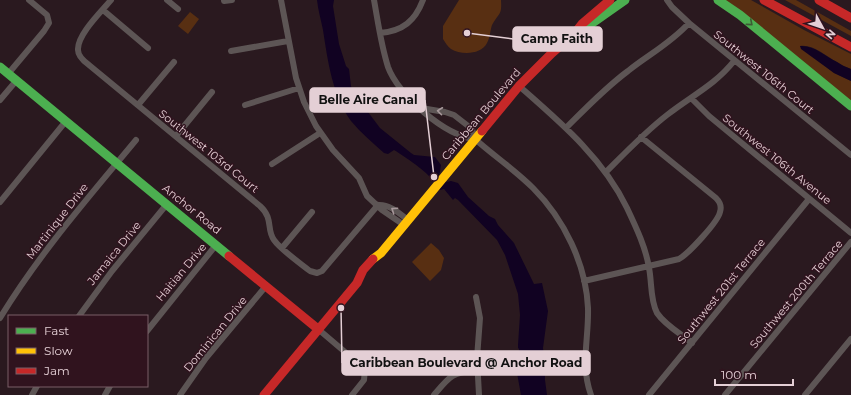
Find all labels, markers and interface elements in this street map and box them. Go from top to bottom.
north arrow [803,8,843,48]
one-way arrow [745,18,752,25]
callout: Camp Faith [513,27,602,51]
street label: Southwest 106th Court [711,27,818,117]
text: N [822,27,839,42]
text: Camp Faith [521,31,593,46]
street label: Caribbean Boulevard [438,65,524,163]
callout: Belle Aire Canal [310,88,425,112]
text: Belle Aire Canal [318,92,418,107]
street label: Southwest 103rd Court [156,106,262,196]
one-way arrow [437,107,443,116]
street label: Southwest 106th Avenue [720,111,835,207]
street label: Martinique Drive [23,180,91,262]
street label: Anchor Road [160,181,224,237]
one-way arrow [391,208,398,215]
street label: Jamaica Drive [84,218,144,288]
street label: Southwest 201st Terrace [674,235,768,347]
street label: Southwest 200th Terrace [747,237,846,351]
street label: Haitian Drive [153,240,210,304]
street label: Dominican Drive [180,293,250,374]
legend [8,315,148,387]
text: Fast [44,323,69,338]
text: Slow [44,343,73,358]
callout: Caribbean Boulevard @ Anchor Road [342,351,590,375]
text: Caribbean Boulevard @ Anchor Road [350,355,582,370]
scale bar [715,361,793,387]
text: Jam [43,363,70,378]
text: 100 m [721,367,757,382]

